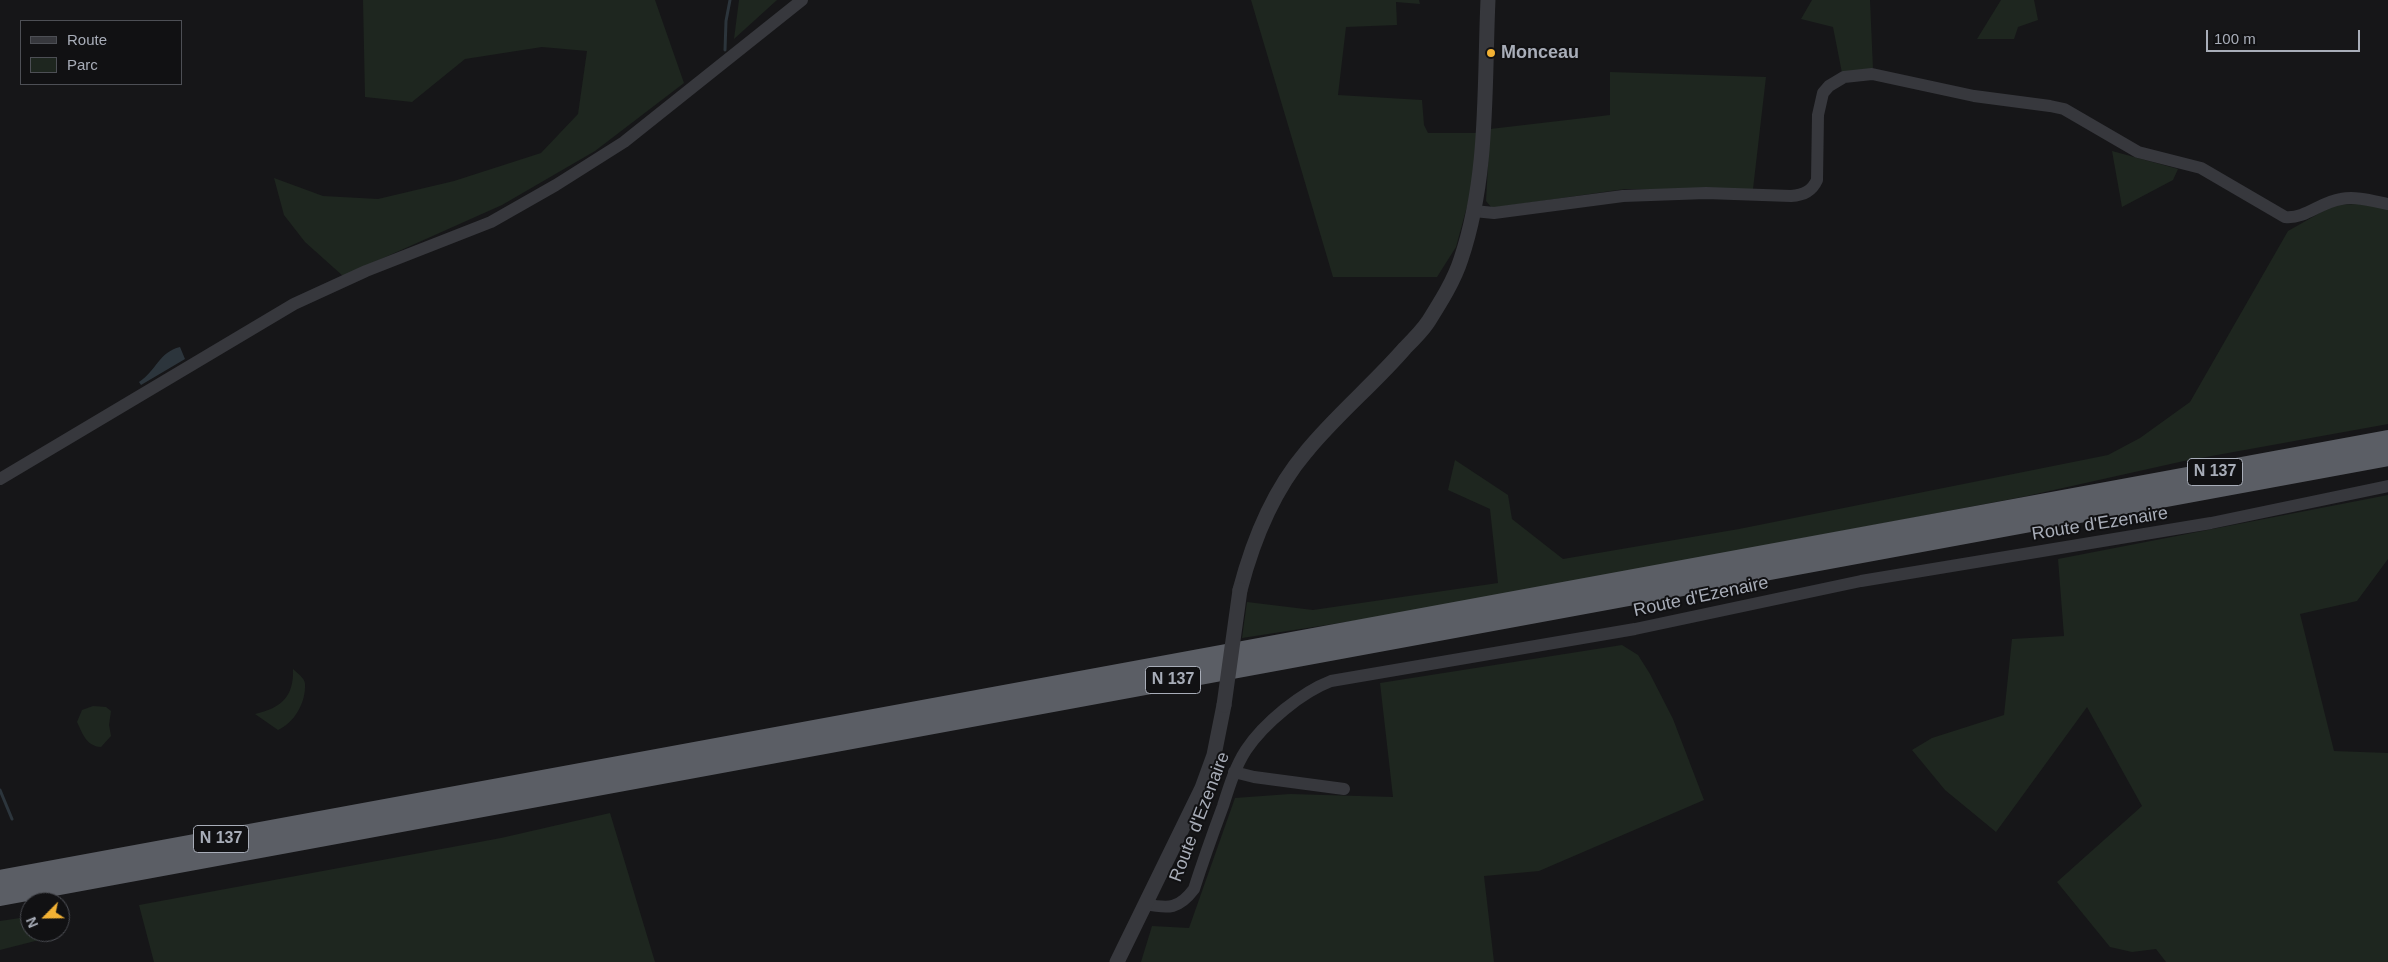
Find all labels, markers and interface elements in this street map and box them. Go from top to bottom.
legend [20,20,182,85]
scale bar [2208,20,2362,52]
text: 100 m [2214,30,2256,47]
text: Route [67,31,107,48]
place label: Monceau [1501,42,1579,64]
marker: Monceau [1485,47,1497,59]
text: Parc [67,56,98,73]
road number: N 137 [2188,458,2242,486]
street label: Route d'Ezenaire [2030,503,2170,545]
street label: Route d'Ezenaire [1631,572,1771,622]
road number: N 137 [1146,666,1200,694]
street label: Route d'Ezenaire [1165,749,1235,885]
road number: N 137 [194,826,248,852]
north arrow [20,892,70,942]
text: N [23,915,41,930]

